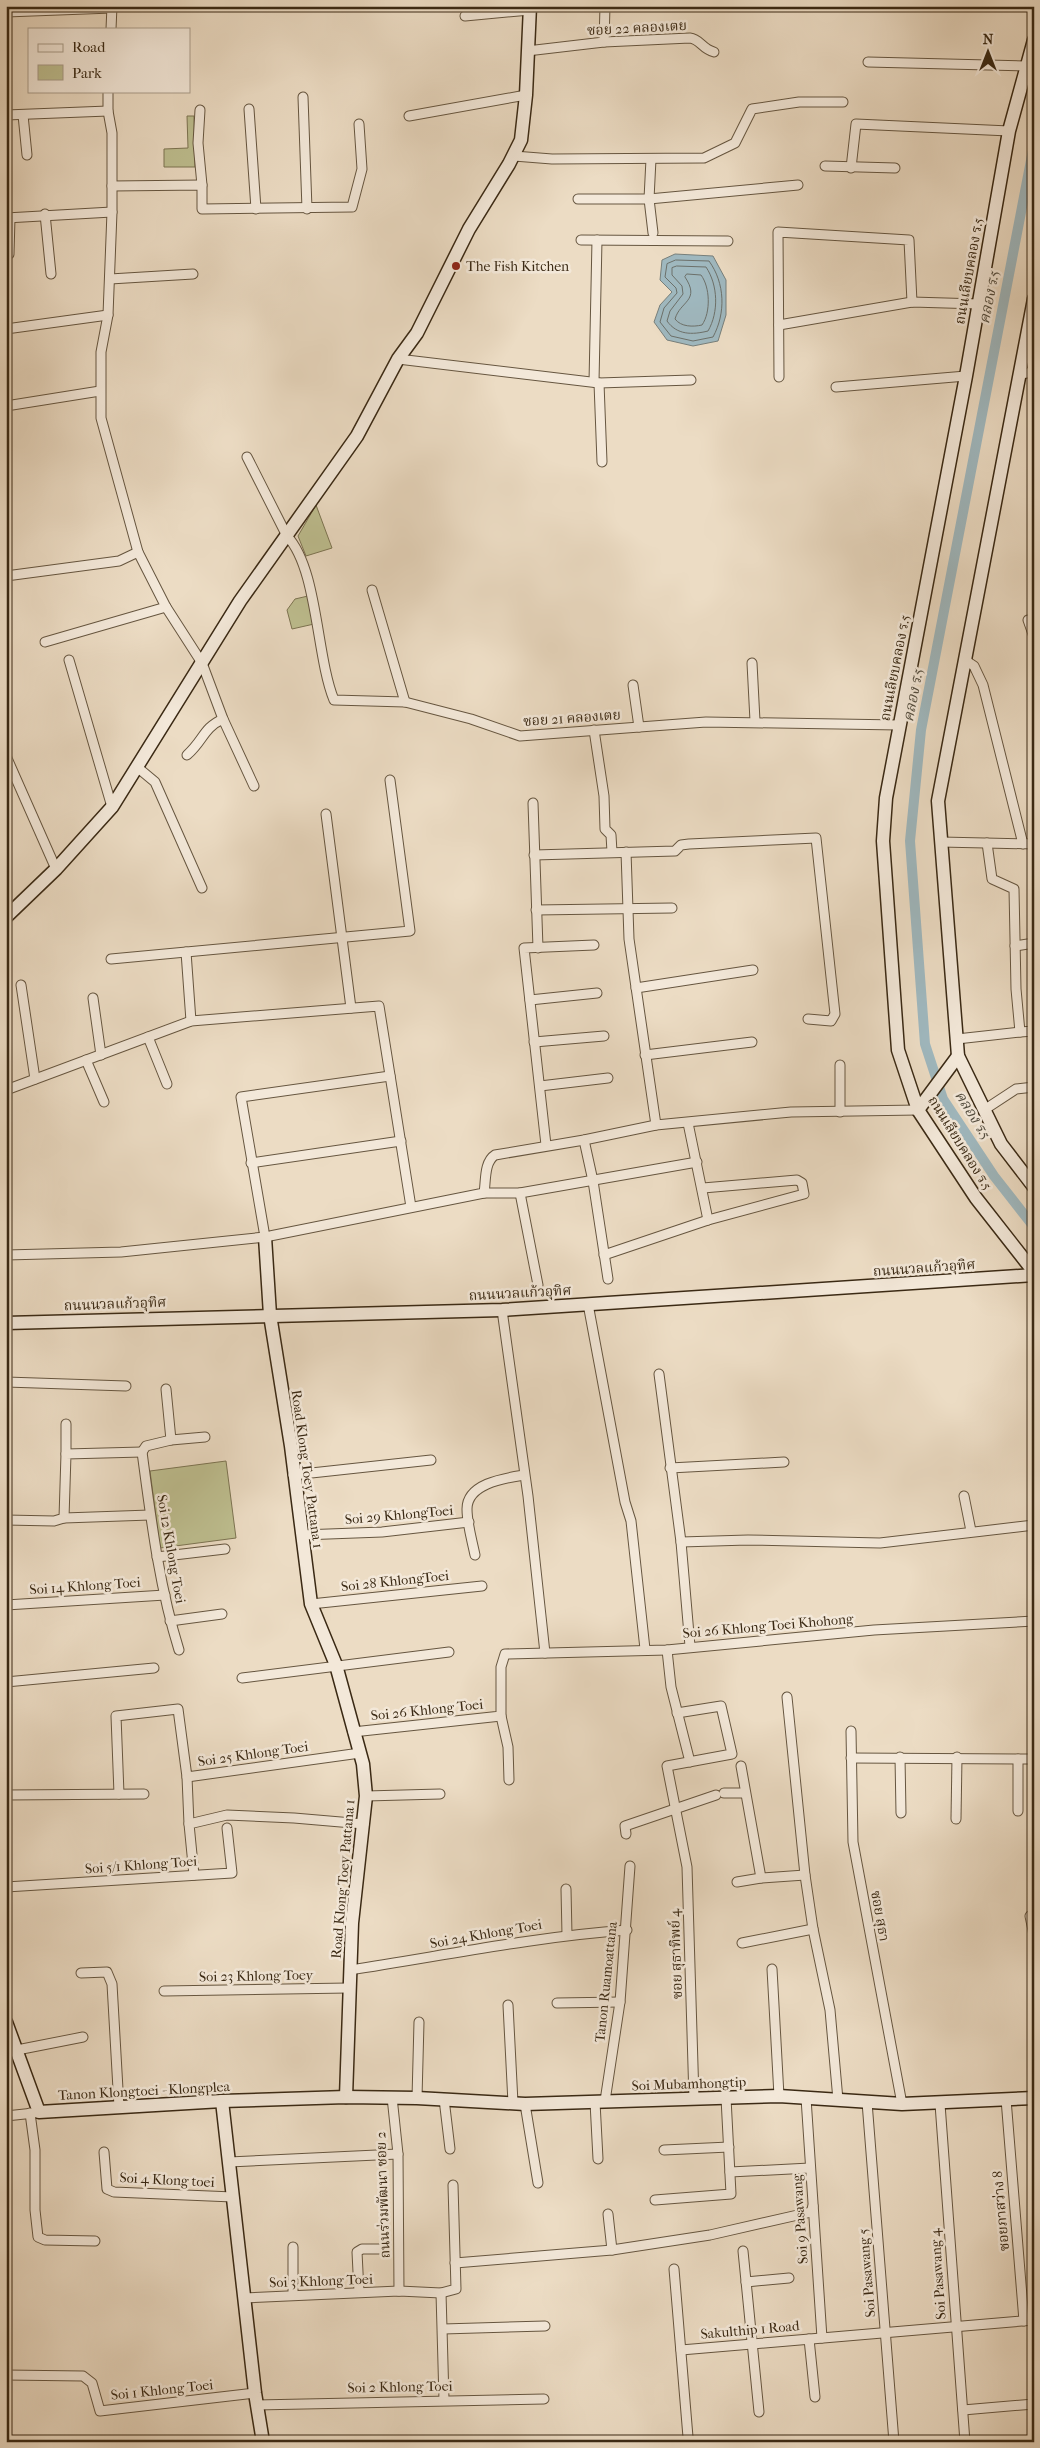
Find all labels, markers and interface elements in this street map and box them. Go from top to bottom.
street label: ซอย 22 คลองเตย [587,17,687,39]
legend [28,28,190,92]
north arrow [962,28,1012,78]
text: N [983,31,994,48]
text: Road [72,38,106,56]
text: Park [72,64,102,82]
street label: ถนนเลียบคลอง ร.5 [951,216,987,326]
place label: The Fish Kitchen [466,258,569,275]
marker: The Fish Kitchen [450,260,462,272]
water label: คลอง ร.5 [975,269,1003,325]
street label: ถนนเลียบคลอง ร.5 [876,613,914,723]
water label: คลอง ร.5 [899,667,927,723]
street label: ซอย 21 คลองเตย [523,706,621,730]
water label: คลอง ร.5 [951,1087,995,1143]
street label: ถนนเลียบคลอง ร.5 [924,1093,996,1193]
street label: ถนนนวลแก้วอุทิศ [872,1256,976,1280]
street label: ถนนนวลแก้วอุทิศ [468,1282,572,1304]
street label: ถนนนวลแก้วอุทิศ [63,1294,167,1314]
street label: Road Klong Toey Pattana 1 [287,1389,327,1549]
street label: Soi 12 Khlong Toei [153,1493,189,1605]
street label: Soi 29 KhlongToei [344,1502,454,1528]
street label: Soi 28 KhlongToei [340,1567,450,1595]
street label: Soi 14 Khlong Toei [29,1574,141,1598]
street label: Soi 26 Khlong Toei Khohong [682,1610,855,1642]
street label: Soi 26 Khlong Toei [370,1696,484,1724]
street label: Soi 25 Khlong Toei [197,1738,309,1770]
street label: Road Klong Toey Pattana 1 [328,1799,358,1959]
street label: Soi 5/1 Khlong Toei [84,1853,198,1877]
street label: ซอย สุธา [867,1889,893,1943]
street label: ซอย สุธาทิพย์ 4 [665,1908,686,1999]
street label: Soi 24 Khlong Toei [429,1916,543,1952]
street label: Tanon Ruamoattana [591,1920,621,2043]
street label: Soi 23 Khlong Toey [199,1966,314,1985]
street label: Soi Mubamhongtip [631,2073,747,2094]
street label: Tanon Klongtoei - Klongplea [58,2078,231,2104]
street label: ถนนร่วมพัฒนา ซอย 2 [372,2131,394,2259]
street label: Soi 4 Klong toei [119,2169,215,2191]
street label: ซอยภาสว่าง 8 [989,2170,1013,2252]
street label: Soi 9 Pasawang [788,2173,812,2265]
street label: Soi Pasawang 4 [926,2227,950,2320]
street label: Soi Pasawang 5 [855,2228,879,2318]
street label: Soi 3 Khlong Toei [269,2271,373,2291]
street label: Sakulthip 1 Road [700,2317,801,2343]
street label: Soi 1 Khlong Toei [110,2376,214,2404]
street label: Soi 2 Khlong Toei [347,2378,453,2396]

